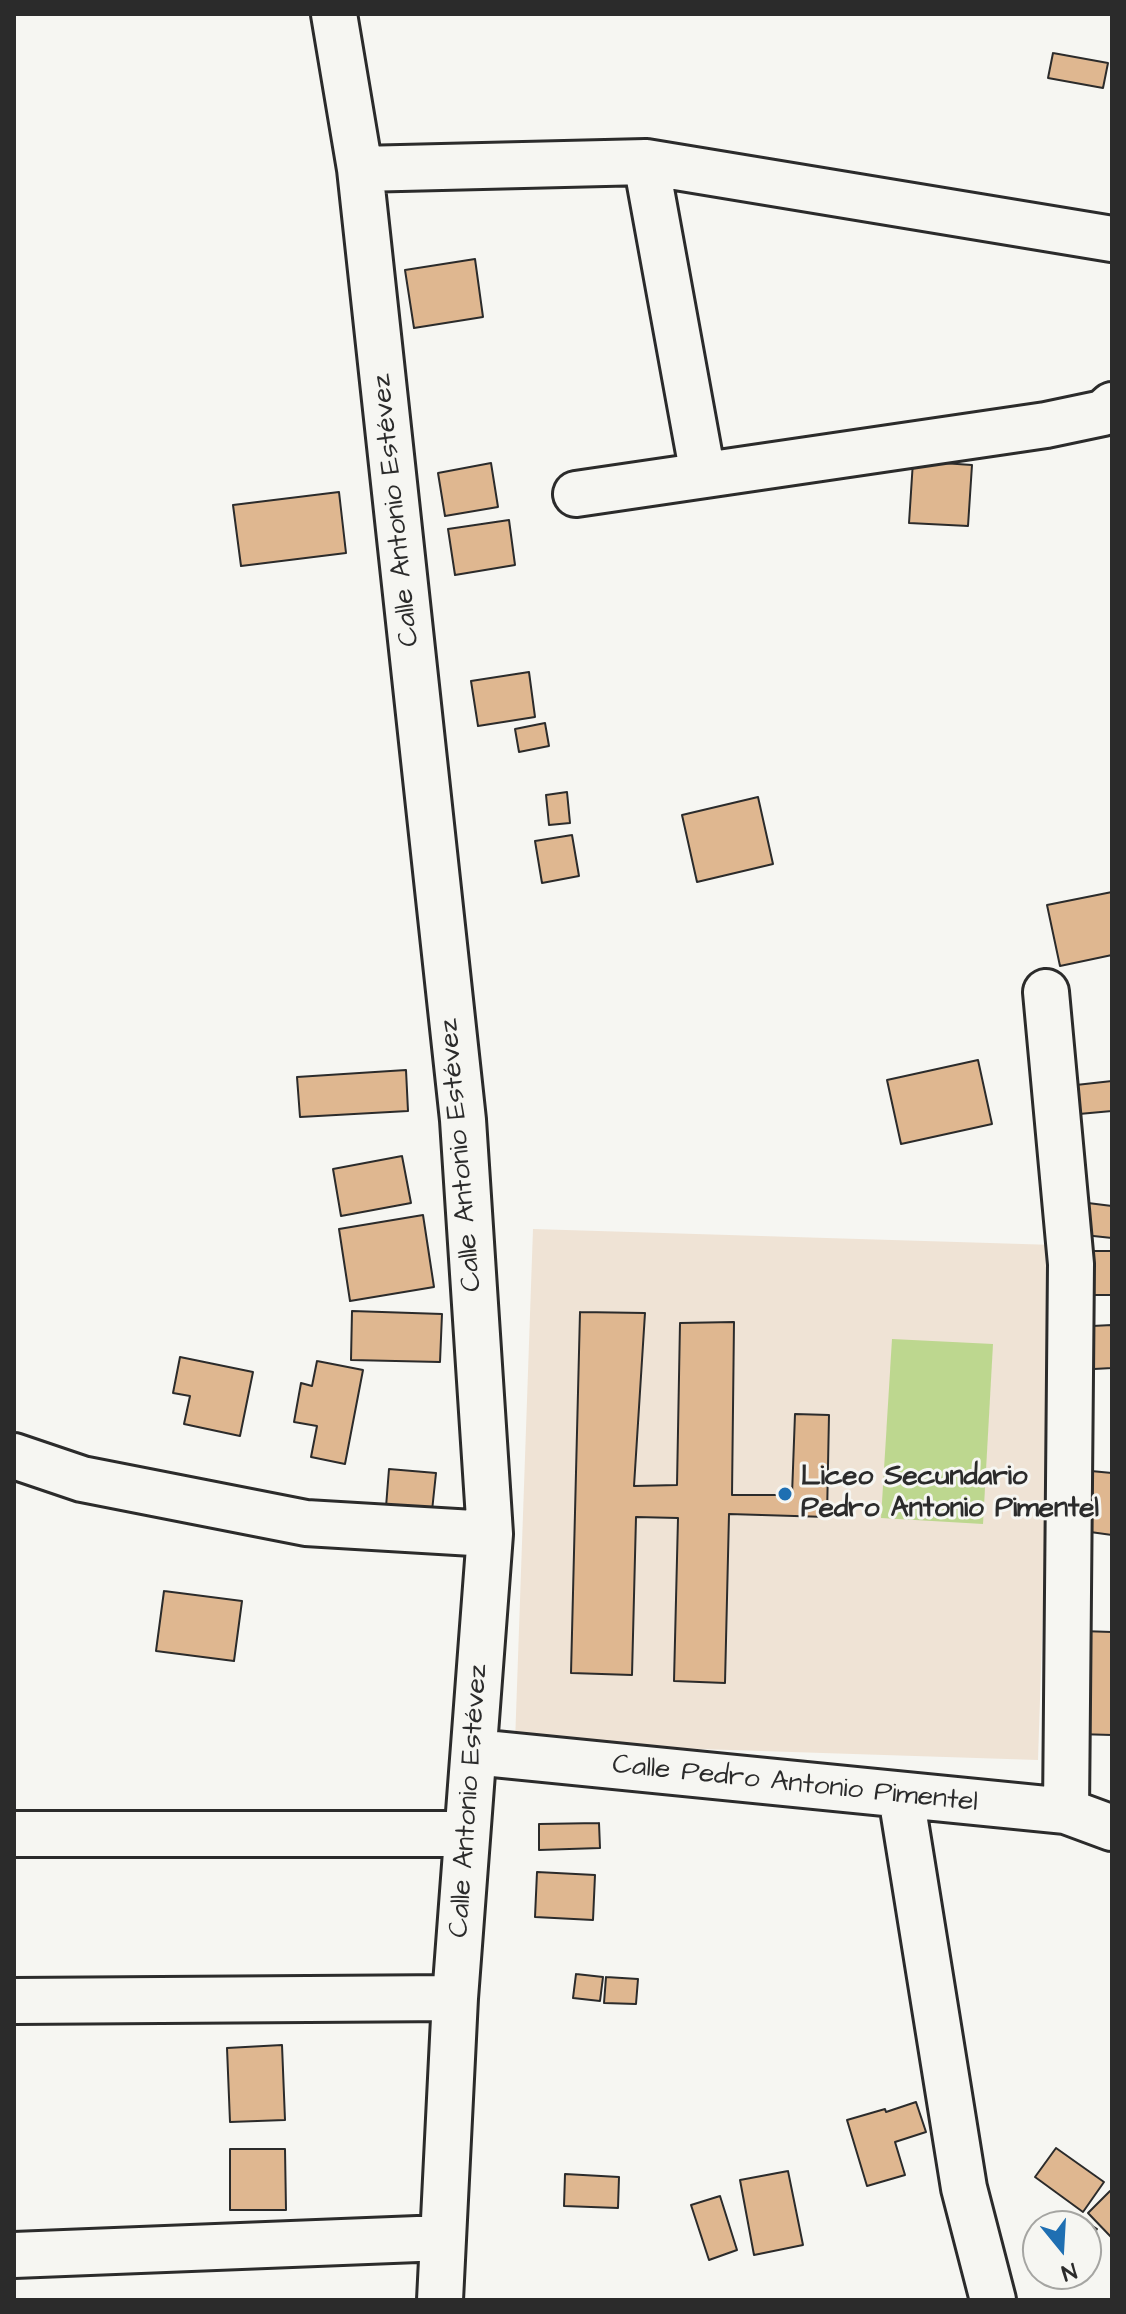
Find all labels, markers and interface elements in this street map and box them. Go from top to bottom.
street label: Calle Antonio Estévez [366,372,428,648]
street label: Calle Antonio Estévez [433,1017,491,1293]
place label: Liceo Secundario Pedro Antonio Pimentel [801,1461,1099,1527]
marker: Liceo Secundario Pedro Antonio Pimentel [776,1485,794,1503]
street label: Calle Antonio Estévez [444,1663,496,1939]
street label: Calle Pedro Antonio Pimentel [611,1749,979,1821]
north arrow [1022,2210,1102,2290]
text: N [1058,2255,1080,2288]

